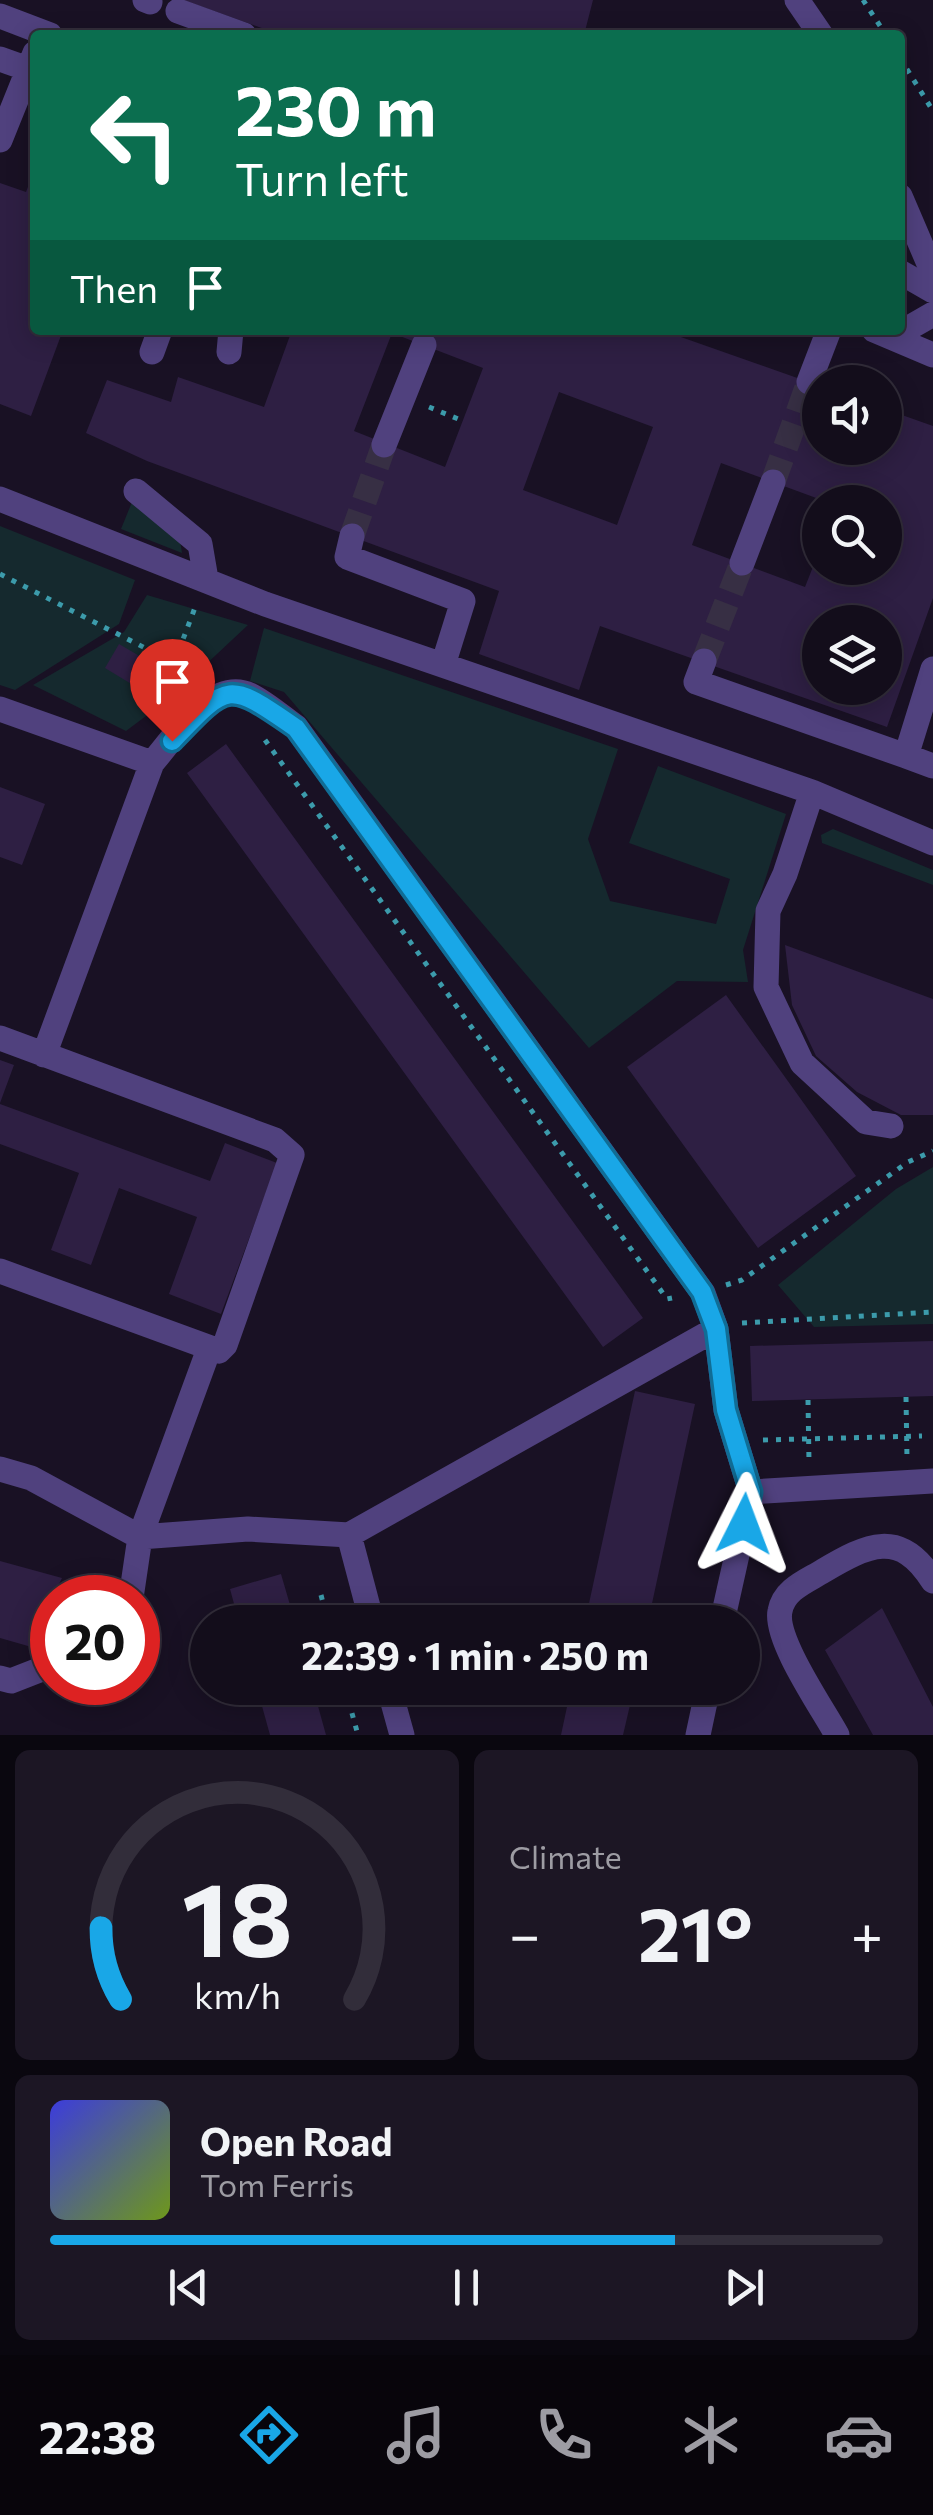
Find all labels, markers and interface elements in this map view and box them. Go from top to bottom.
text: 230 m [235,65,437,150]
icon: left [70,70,200,200]
text: Turn left [235,150,409,205]
icon: arrive [178,260,233,315]
text: Then [70,264,158,311]
map controls [802,365,902,705]
button: sound [802,365,902,465]
button: search [802,485,902,585]
button: layers [802,605,902,705]
pin [130,639,215,742]
icon: arrive [145,654,200,709]
position arrow [692,1472,796,1576]
speed limit sign: 20 [30,1575,160,1705]
text: 22:39 · 1 min · 250 m [301,1631,649,1678]
text: Climate [509,1836,622,1876]
text: 18 [181,1851,293,1978]
text: 21° [638,1886,753,1977]
text: − [509,1899,540,1966]
text: + [851,1899,883,1966]
text: km/h [194,1973,280,2016]
text: Open Road [200,2117,393,2164]
text: Tom Ferris [200,2164,354,2204]
icon: previous [161,2260,216,2315]
icon: pause [439,2260,494,2315]
icon: next [717,2260,772,2315]
icon: directions [234,2400,304,2470]
icon: music [381,2400,451,2470]
icon: phone [529,2400,599,2470]
icon: climate [676,2400,746,2470]
icon: car [824,2400,894,2470]
text: 22:38 [39,2408,156,2463]

